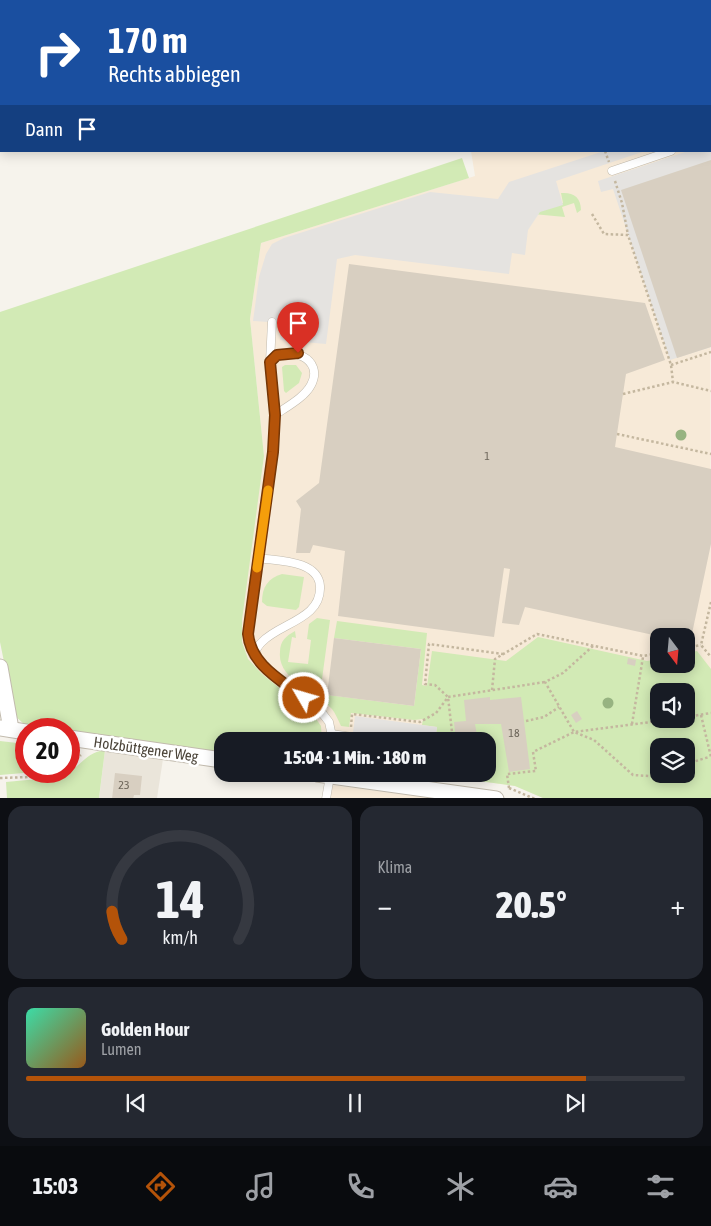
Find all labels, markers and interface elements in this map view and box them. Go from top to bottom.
icon: right [25,20,90,85]
text: 170 m [108,20,187,60]
text: Rechts abbiegen [108,61,241,87]
icon: arrive [73,115,101,143]
text: Dann [25,118,63,140]
pin [277,302,319,353]
icon: arrive [284,309,312,337]
house number: 1 [484,449,490,463]
north arrow [650,628,695,672]
map controls [650,628,695,783]
position arrow [277,671,329,723]
button: sound [650,683,695,728]
speed limit sign: 20 [15,718,80,783]
house number: 18 [508,726,520,740]
street label: Holzbüttgener Weg [93,733,200,765]
button: layers [650,738,695,783]
text: 15:04 · 1 Min. · 180 m [284,746,426,768]
house number: 23 [118,778,130,792]
text: Klima [378,858,412,876]
text: 14 [155,869,204,929]
text: 20.5° [496,883,567,926]
text: − [378,889,392,921]
text: + [670,889,685,921]
text: km/h [162,927,197,948]
text: Golden Hour [101,1018,189,1040]
text: Lumen [101,1040,141,1058]
icon: previous [122,1089,150,1117]
icon: pause [341,1089,369,1117]
icon: next [561,1089,589,1117]
icon: directions [143,1169,178,1204]
icon: music [243,1169,278,1204]
icon: phone [343,1169,378,1204]
icon: climate [443,1169,478,1204]
icon: car [543,1169,578,1204]
icon: filters [643,1169,678,1204]
text: 15:03 [33,1173,78,1199]

